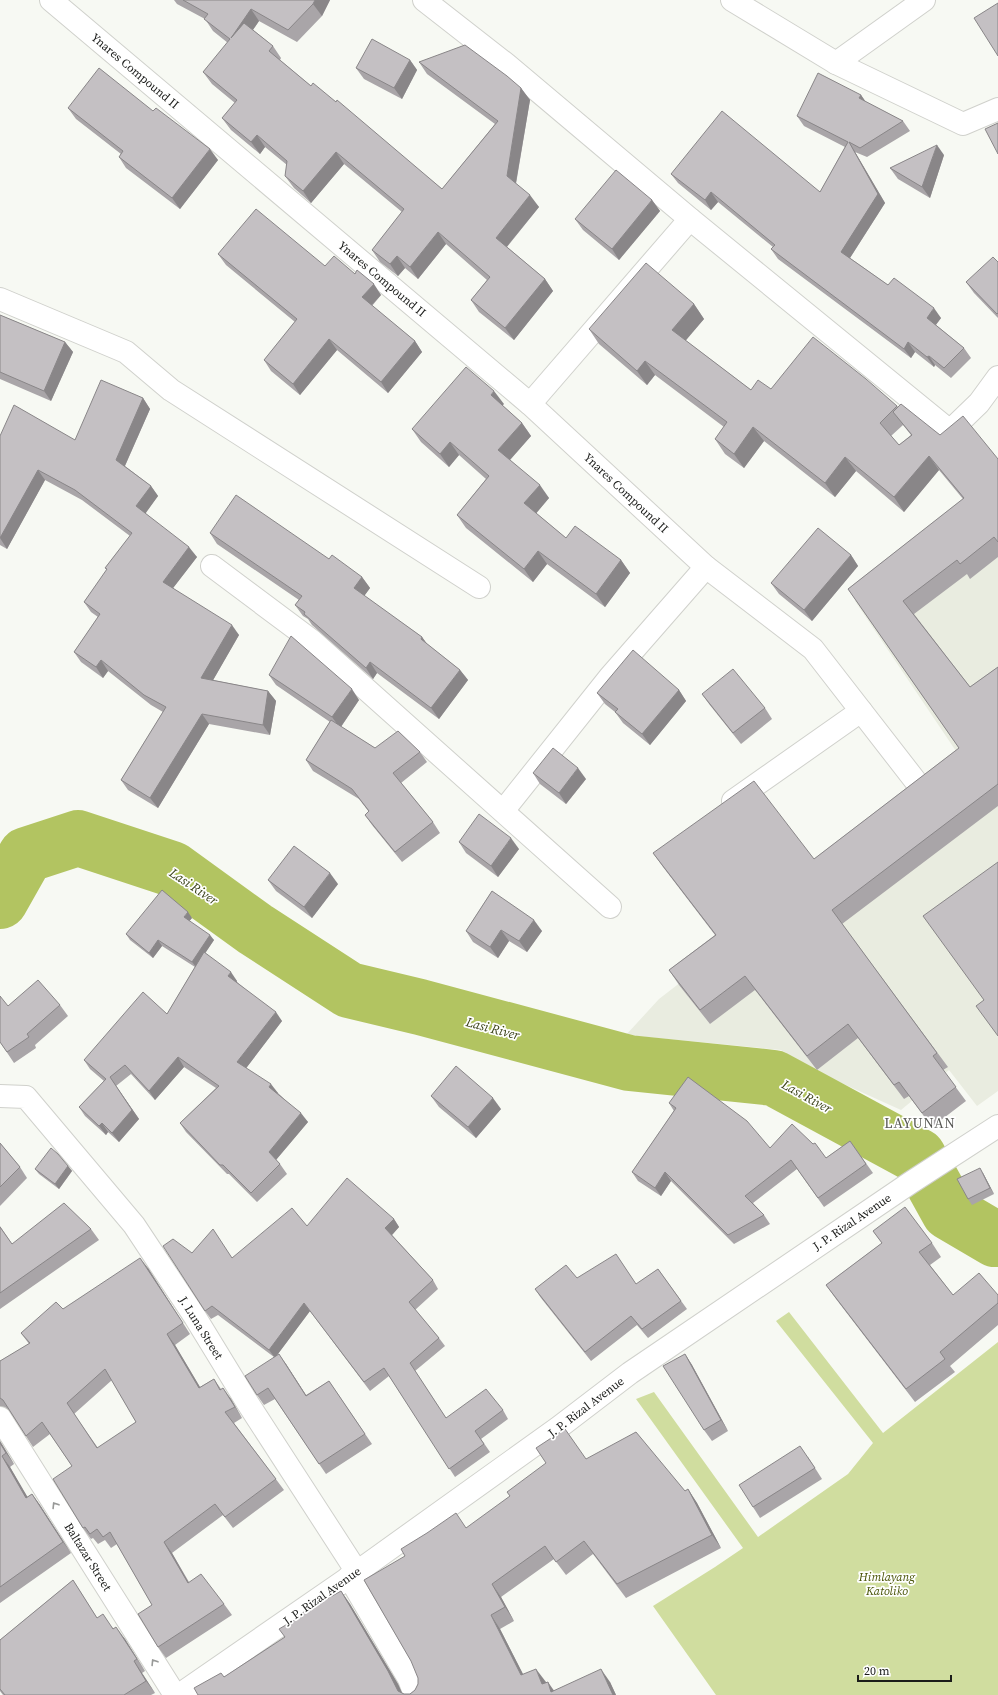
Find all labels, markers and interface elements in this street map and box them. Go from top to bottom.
street label: Ynares Compound II [88,29,182,113]
street label: Ynares Compound II [335,237,429,321]
street label: Ynares Compound II [580,450,672,536]
water label: Lasi River [166,864,222,909]
water label: Lasi River [463,1013,522,1044]
water label: Lasi River [778,1075,835,1117]
district label: LAYUNAN [884,1113,956,1133]
street label: J. P. Rizal Avenue [809,1190,894,1255]
street label: J. Luna Street [175,1293,227,1363]
street label: J. P. Rizal Avenue [544,1373,627,1441]
one-way arrow [52,1502,60,1509]
street label: Baltazar Street [61,1520,115,1594]
street label: J. P. Rizal Avenue [279,1563,364,1629]
park label: Himlayang Katoliko [858,1569,916,1599]
scale bar [858,1657,951,1683]
one-way arrow [152,1659,159,1666]
text: 20 m [864,1663,890,1679]

